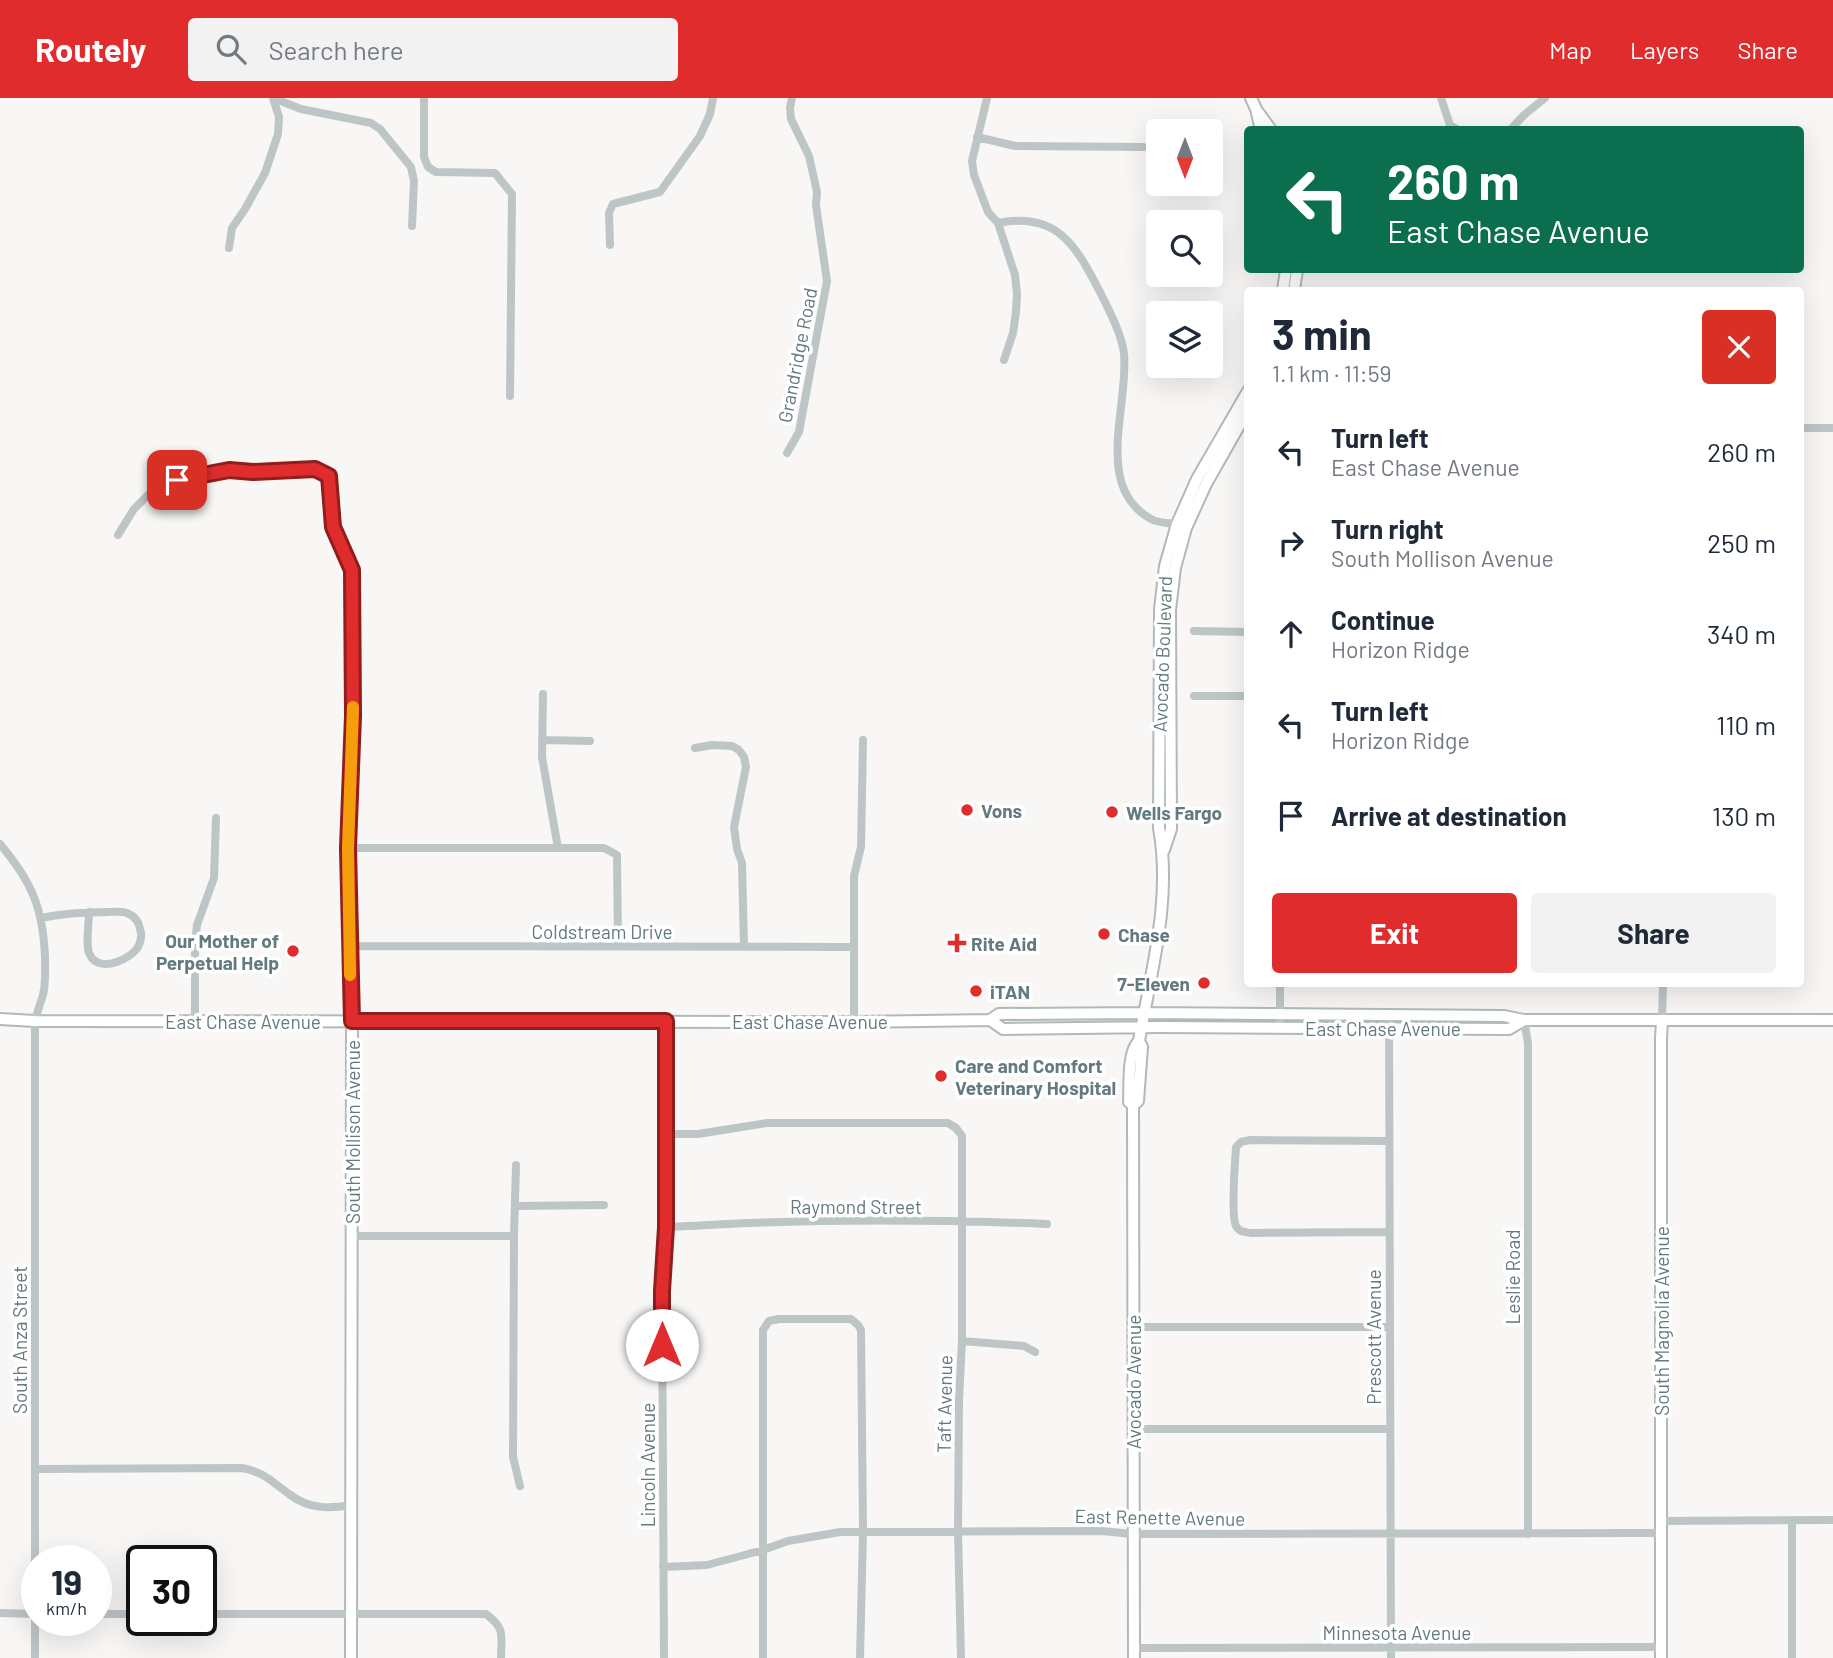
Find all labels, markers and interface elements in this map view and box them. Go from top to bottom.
search box [188,18,678,81]
text: Routely [35,29,146,69]
icon: search [212,30,250,68]
text: Search here [268,34,404,65]
text: Map [1549,35,1592,64]
text: Layers [1630,35,1699,64]
text: Share [1737,35,1798,64]
north arrow [1146,119,1223,196]
map controls [1146,119,1223,378]
text: 260 m [1387,151,1519,210]
icon: left [1272,154,1363,245]
button: search [1146,210,1223,287]
text: East Chase Avenue [1387,211,1650,249]
street label: Grandridge Road [773,286,821,424]
button: layers [1146,301,1223,378]
text: 3 min [1272,308,1372,358]
button: close [1702,310,1776,384]
text: 1.1 km · 11:59 [1272,359,1391,387]
text: Turn left [1331,422,1429,453]
icon: left [1272,433,1310,471]
text: 260 m [1707,436,1776,467]
pin [147,450,207,510]
text: East Chase Avenue [1331,453,1520,481]
icon: arrive [158,461,196,499]
text: Turn right [1331,513,1444,544]
icon: right [1272,524,1310,562]
text: 250 m [1707,527,1776,558]
text: South Mollison Avenue [1331,544,1554,572]
street label: Avocado Boulevard [1148,575,1176,733]
text: Continue [1331,604,1435,635]
icon: ahead [1272,615,1310,653]
text: 340 m [1707,618,1776,649]
text: Horizon Ridge [1331,635,1470,663]
text: Turn left [1331,695,1429,726]
icon: left [1272,706,1310,744]
text: 110 m [1716,709,1776,740]
text: Horizon Ridge [1331,726,1470,754]
icon: arrive [1272,797,1310,835]
place label: Vons [981,799,1022,822]
text: Arrive at destination [1331,800,1567,831]
text: 130 m [1712,800,1776,831]
place label: Wells Fargo [1126,801,1222,824]
marker: Vons [959,802,975,818]
marker: Wells Fargo [1104,804,1120,820]
button: Exit [1272,893,1517,973]
button: Share [1531,893,1776,973]
street label: Coldstream Drive [531,920,673,943]
place label: Chase [1118,923,1170,946]
marker: Chase [1096,926,1112,942]
place label: Our Mother of Perpetual Help [156,929,279,974]
place label: Rite Aid [971,932,1037,955]
marker: Rite Aid [949,935,965,951]
marker: Our Mother of Perpetual Help [285,943,301,959]
place label: 7-Eleven [1117,972,1190,995]
marker: 7-Eleven [1196,975,1212,991]
place label: iTAN [990,980,1030,1003]
marker: iTAN [968,983,984,999]
street label: East Chase Avenue [165,1010,321,1033]
street label: East Chase Avenue [732,1010,888,1033]
street label: East Chase Avenue [1305,1017,1461,1040]
street label: South Mollison Avenue [341,1040,364,1224]
place label: Care and Comfort Veterinary Hospital [955,1054,1116,1099]
marker: Care and Comfort Veterinary Hospital [933,1068,949,1084]
street label: Raymond Street [790,1195,922,1218]
street label: South Magnolia Avenue [1650,1226,1673,1416]
street label: Leslie Road [1501,1229,1524,1325]
street label: South Anza Street [8,1266,31,1414]
street label: Prescott Avenue [1362,1269,1385,1405]
position arrow [625,1308,699,1382]
street label: Avocado Avenue [1122,1315,1145,1449]
street label: Taft Avenue [932,1355,956,1453]
street label: Lincoln Avenue [636,1403,659,1527]
street label: East Renette Avenue [1074,1504,1246,1530]
speed limit sign: 30 [126,1545,217,1636]
text: 19 [51,1560,82,1602]
text: km/h [46,1597,87,1619]
street label: Minnesota Avenue [1323,1621,1471,1644]

